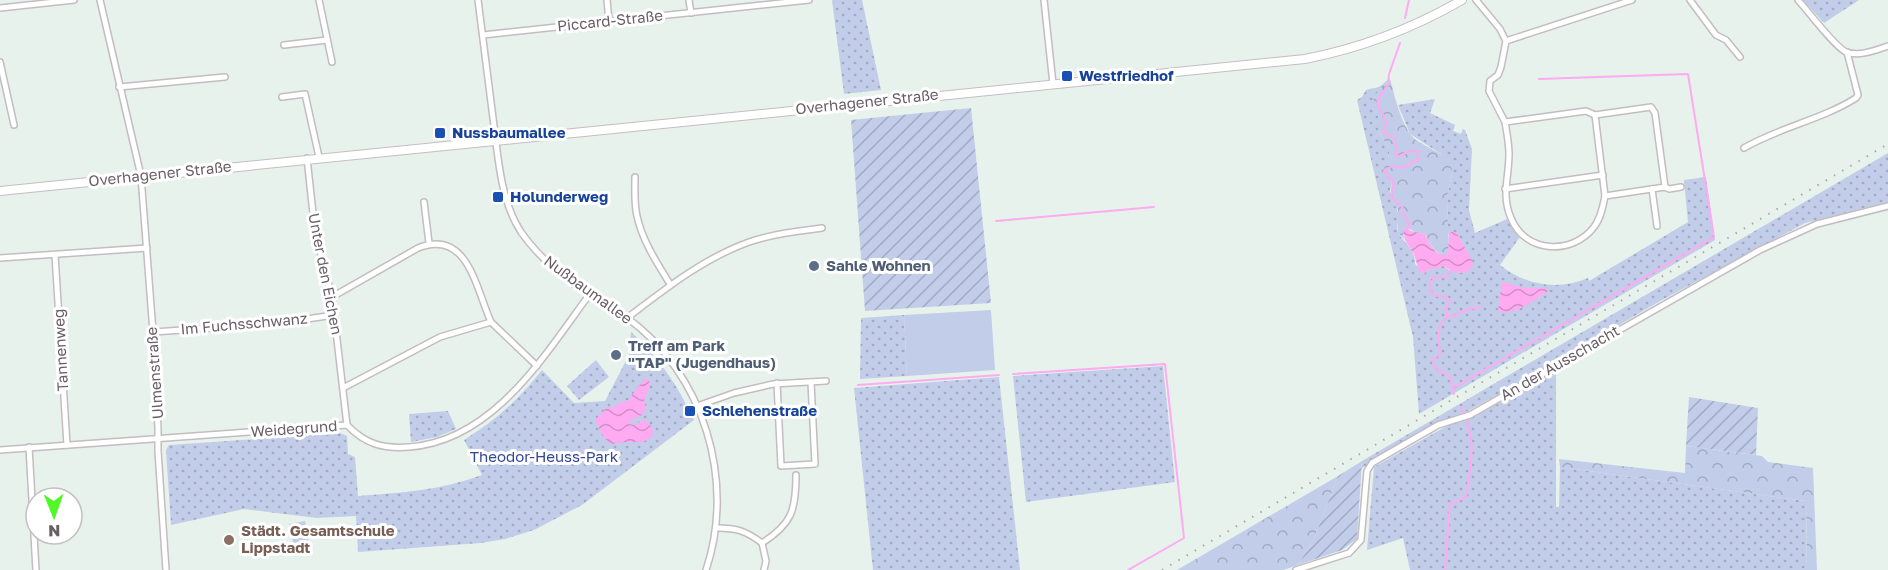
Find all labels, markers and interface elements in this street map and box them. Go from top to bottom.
street label: Piccard-Straße [556,5,664,35]
place label: Westfriedhof [1079,66,1174,84]
marker: Westfriedhof [1060,69,1074,83]
street label: Overhagener Straße [794,85,940,117]
place label: Nussbaumallee [452,123,566,141]
marker: Nussbaumallee [433,126,447,140]
street label: Overhagener Straße [87,157,233,189]
place label: Holunderweg [510,187,608,205]
marker: Holunderweg [491,190,505,204]
street label: Unter den Eichen [305,211,347,336]
street label: Nußbaumallee [541,251,636,327]
place label: Sahle Wohnen [826,256,931,274]
marker: Sahle Wohnen [807,259,821,273]
street label: Tannenweg [49,308,71,392]
street label: Im Fuchsschwanz [180,308,309,338]
street label: An der Ausschacht [1497,321,1622,404]
street label: Ulmenstraße [142,326,166,420]
place label: Treff am Park "TAP" (Jugendhaus) [628,336,776,371]
marker: Treff am Park "TAP" (Jugendhaus) [609,348,623,362]
place label: Schlehenstraße [702,401,817,419]
marker: Schlehenstraße [683,404,697,418]
street label: Weidegrund [250,416,338,440]
park label: Theodor-Heuss-Park [470,447,619,465]
north arrow [24,486,84,546]
text: N [48,521,61,541]
place label: Städt. Gesamtschule Lippstadt [241,521,395,556]
marker: Städt. Gesamtschule Lippstadt [222,533,236,547]

